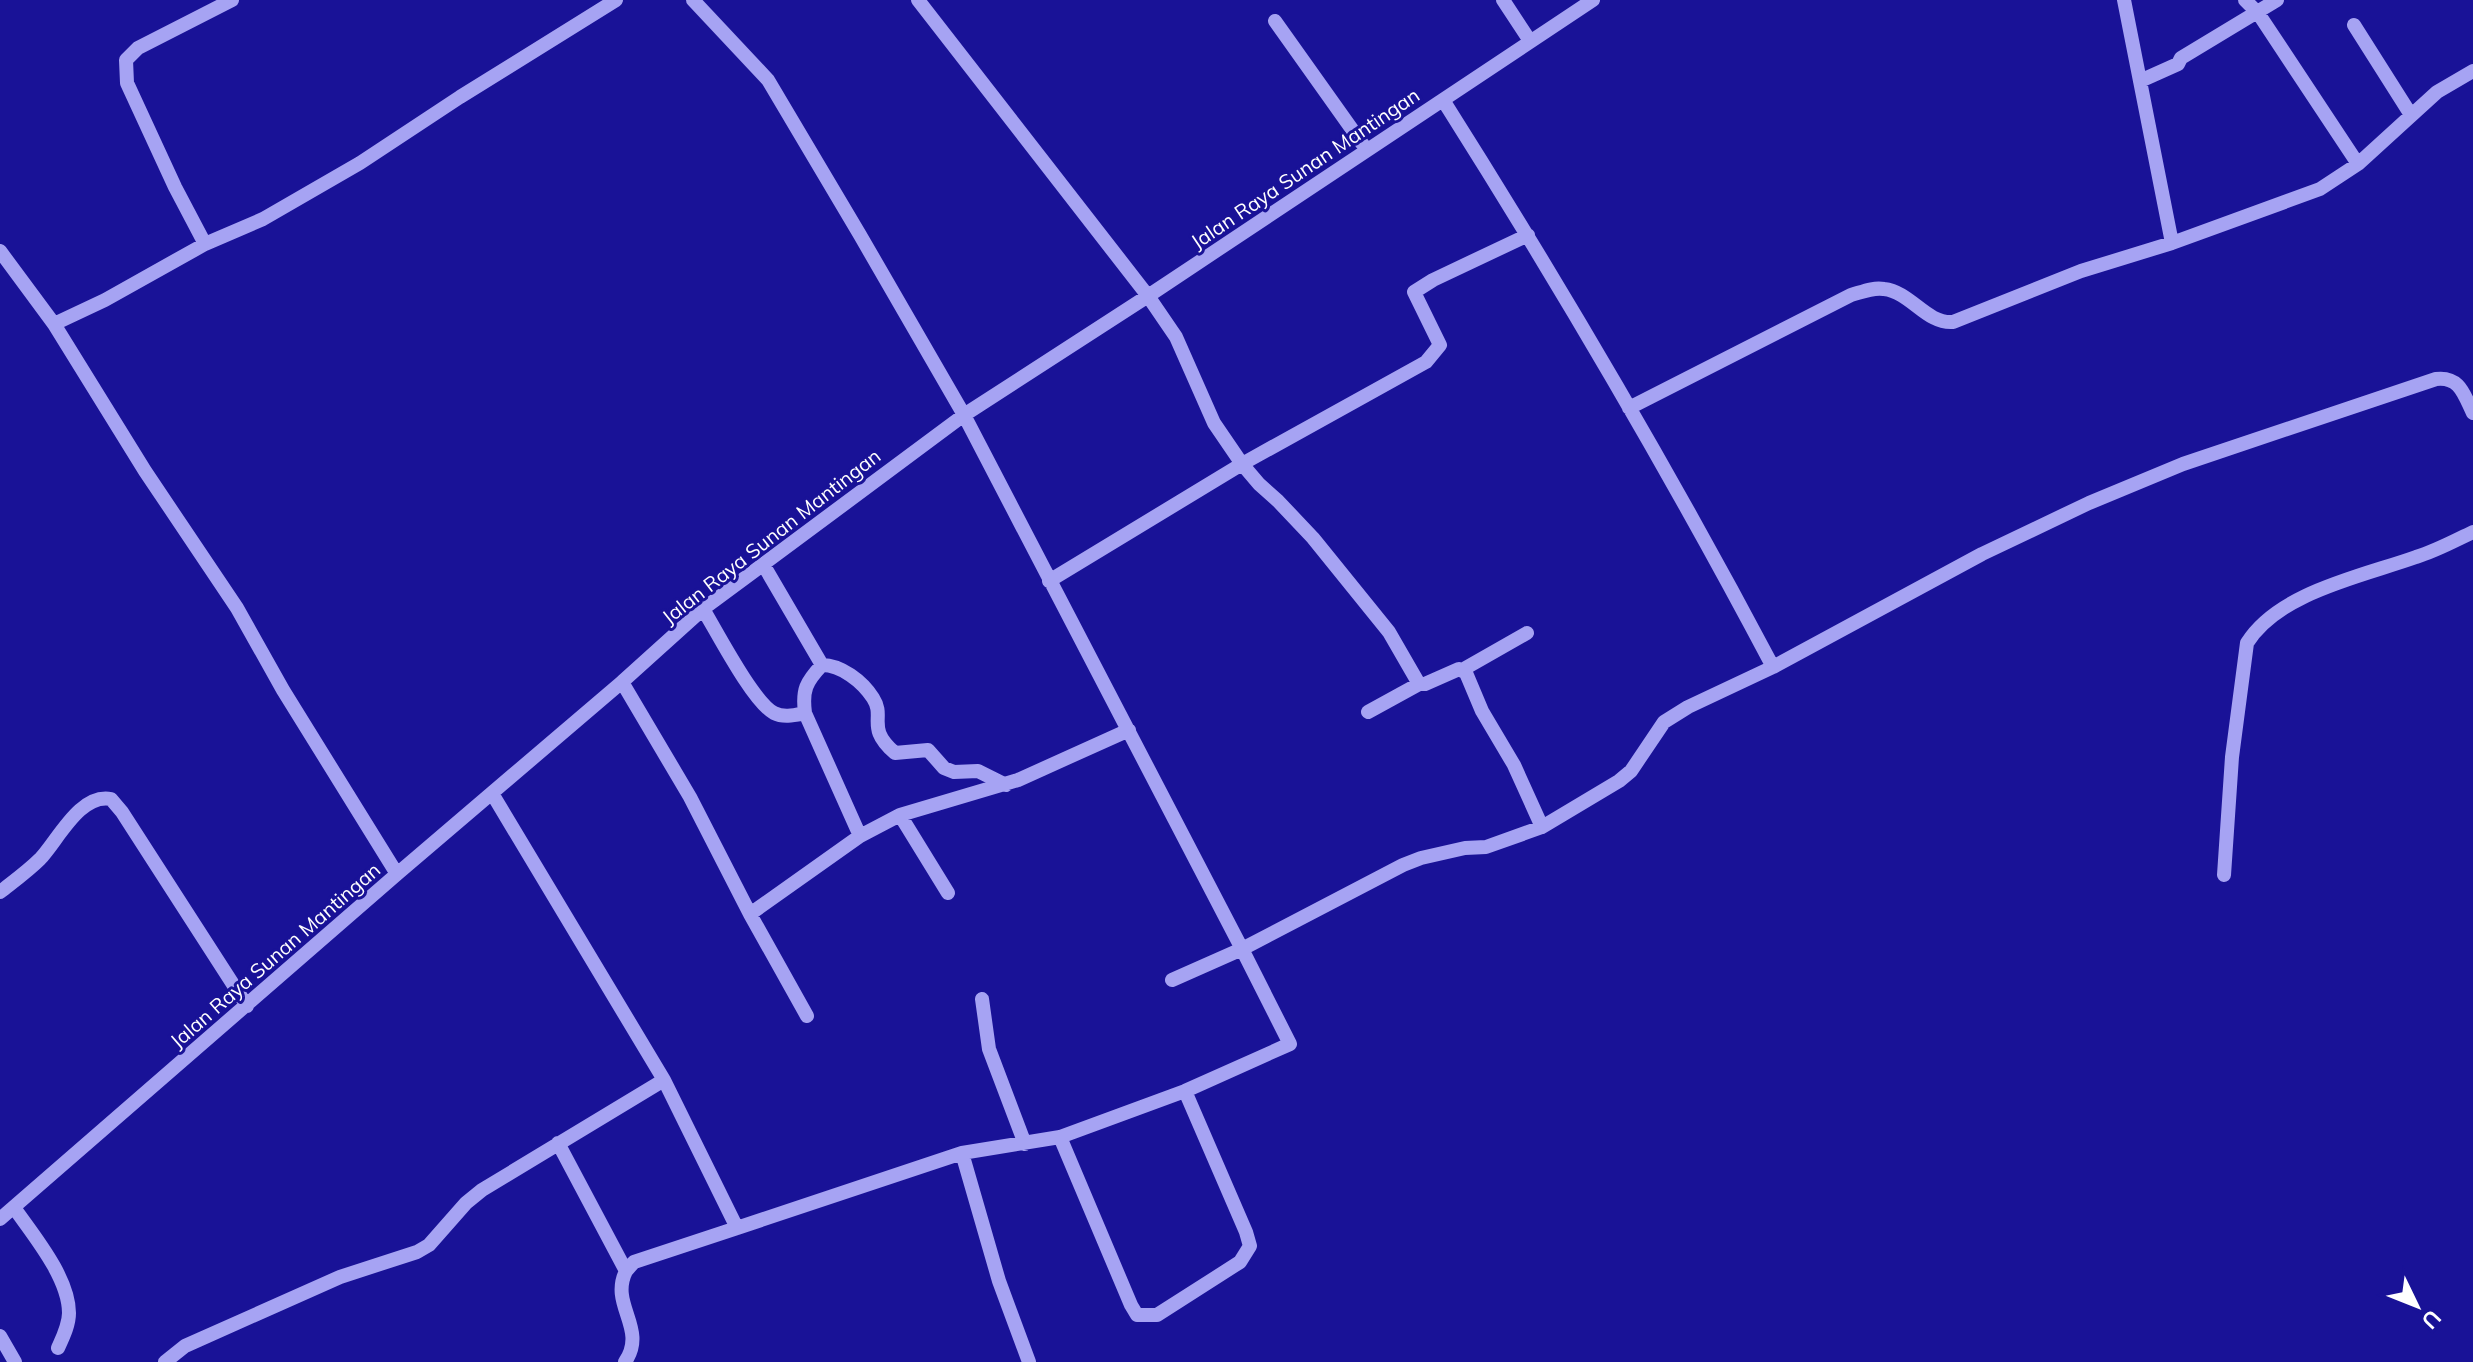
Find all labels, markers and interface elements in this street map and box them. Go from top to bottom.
street label: Jalan Raya Sunan Mantingan [1186,82,1424,254]
street label: Jalan Raya Sunan Mantingan [657,443,885,629]
street label: Jalan Raya Sunan Mantingan [165,857,385,1053]
north arrow [2377,1266,2457,1346]
text: U [2416,1304,2447,1335]

